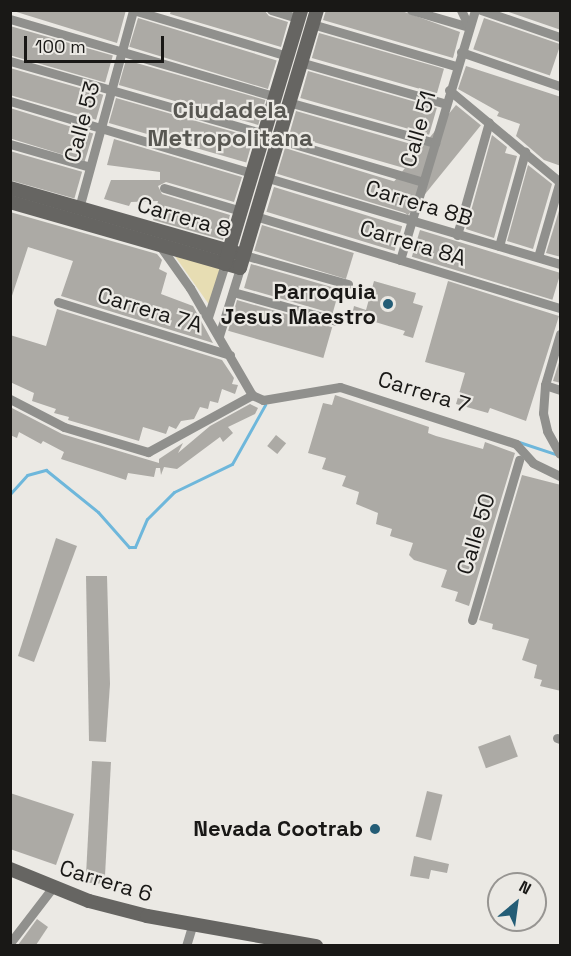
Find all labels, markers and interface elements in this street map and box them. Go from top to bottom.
scale bar [27,24,166,62]
text: 100 m [35,35,86,58]
street label: Calle 53 [59,79,105,165]
street label: Calle 51 [395,88,441,170]
district label: Ciudadela Metropolitana [147,96,313,152]
street label: Carrera 8B [362,174,476,232]
street label: Carrera 8 [134,191,234,243]
street label: Carrera 8A [357,214,469,272]
place label: Parroquia Jesus Maestro [221,278,376,330]
street label: Carrera 7A [94,282,206,338]
marker: Parroquia Jesus Maestro [381,297,395,311]
street label: Carrera 7 [375,366,473,418]
street label: Calle 50 [451,490,501,578]
place label: Nevada Cootrab [193,816,363,842]
marker: Nevada Cootrab [368,822,382,836]
street label: Carrera 6 [56,854,156,908]
north arrow [487,872,547,932]
text: N [515,876,535,899]

